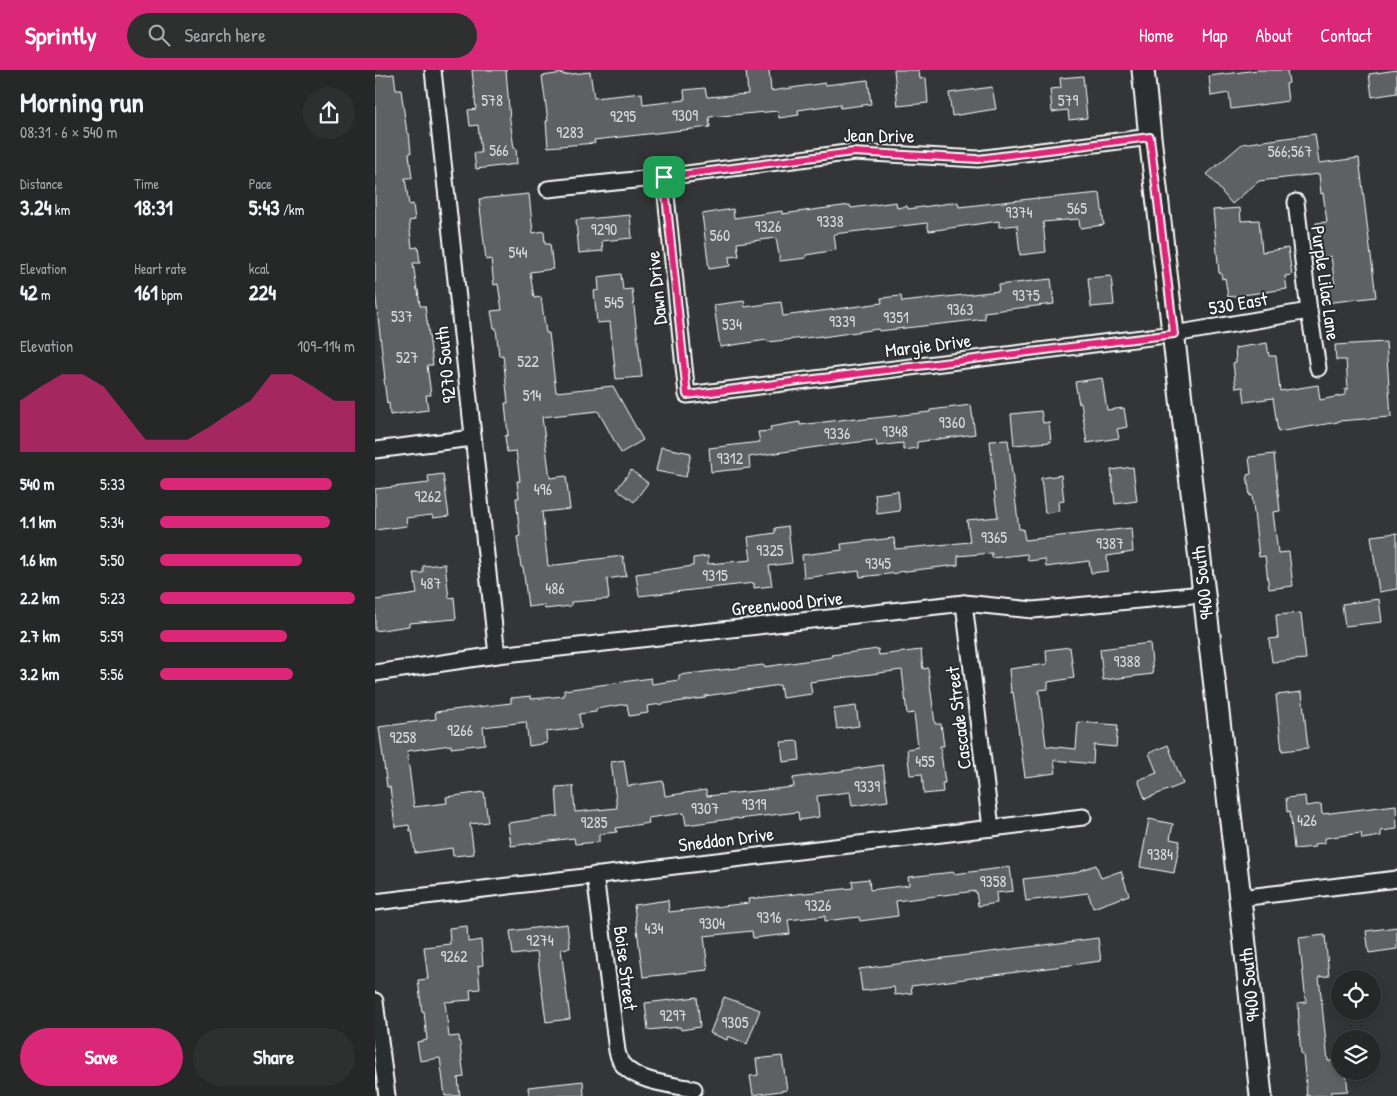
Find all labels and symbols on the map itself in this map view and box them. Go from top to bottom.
house number: 578 [481,89,503,111]
house number: 579 [1058,89,1078,111]
house number: 9309 [672,104,698,126]
house number: 9295 [610,105,636,127]
house number: 9283 [556,121,584,143]
street label: Jean Drive [843,121,915,149]
house number: 566 [489,139,509,161]
house number: 566;567 [1268,140,1312,162]
pin [643,156,685,198]
house number: 565 [1067,197,1087,219]
house number: 9374 [1006,201,1032,223]
house number: 9338 [816,210,844,232]
house number: 9326 [755,215,781,237]
house number: 9290 [591,218,617,240]
house number: 560 [710,224,730,246]
street label: Purple Lilac Lane [1305,224,1347,342]
house number: 544 [509,241,527,263]
street label: Dawn Drive [639,249,673,326]
house number: 9375 [1012,284,1040,306]
street label: 530 East [1207,285,1270,321]
house number: 545 [604,291,624,313]
house number: 9363 [947,298,973,320]
house number: 537 [391,305,413,327]
house number: 9351 [883,306,909,328]
house number: 9339 [829,310,855,332]
house number: 534 [722,313,742,335]
street label: 9270 South [428,326,462,404]
street label: Margie Drive [883,327,973,363]
house number: 527 [396,346,418,368]
house number: 522 [517,350,539,372]
house number: 514 [523,384,541,406]
house number: 9360 [939,411,965,433]
house number: 9348 [882,420,908,442]
house number: 9336 [824,422,850,444]
house number: 9312 [717,447,744,469]
house number: 496 [534,478,552,500]
house number: 9262 [414,485,442,507]
house number: 9365 [981,526,1007,548]
house number: 9387 [1096,532,1124,554]
house number: 9325 [756,539,784,561]
street label: 9400 South [1185,545,1219,621]
house number: 9345 [865,552,891,574]
house number: 9315 [702,564,728,586]
house number: 487 [421,572,441,594]
house number: 486 [545,577,565,599]
street label: Greenwood Drive [730,584,844,622]
house number: 9388 [1114,650,1141,672]
street label: Cascade Street [939,665,977,771]
house number: 9266 [447,719,473,741]
house number: 9258 [389,726,417,748]
house number: 455 [915,750,935,772]
house number: 9339 [854,775,880,797]
house number: 9319 [742,793,766,815]
house number: 9307 [691,797,719,819]
house number: 426 [1297,809,1317,831]
house number: 9285 [580,811,608,833]
street label: Sneddon Drive [677,820,776,858]
house number: 9384 [1147,843,1173,865]
house number: 9358 [980,870,1006,892]
house number: 9326 [805,894,831,916]
house number: 9316 [756,906,782,928]
house number: 9304 [699,912,725,934]
house number: 434 [644,917,664,939]
street label: Boise Street [608,924,644,1012]
house number: 9274 [526,929,554,951]
house number: 9262 [440,945,468,967]
street label: 9400 South [1232,947,1266,1023]
house number: 9297 [659,1004,687,1026]
house number: 9305 [722,1011,749,1033]

